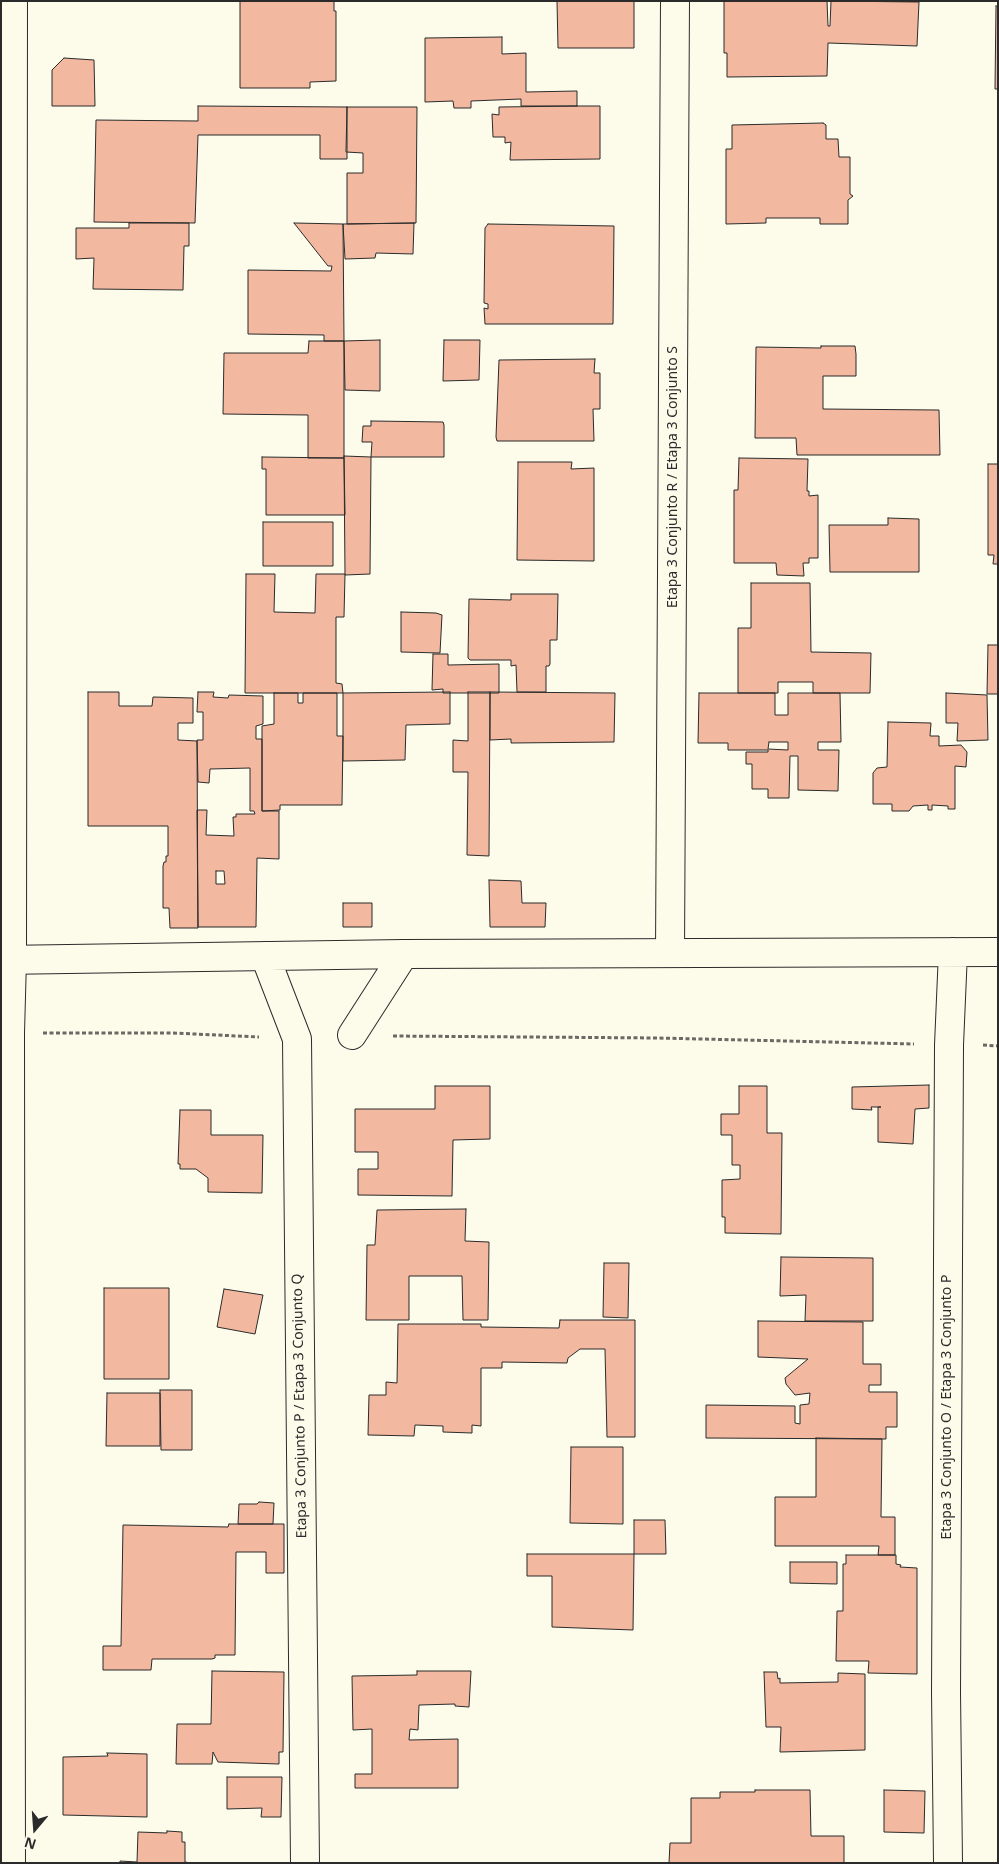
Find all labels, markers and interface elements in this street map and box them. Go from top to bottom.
street label: Etapa 3 Conjunto R / Etapa 3 Conjunto S [665,346,681,608]
street label: Etapa 3 Conjunto P / Etapa 3 Conjunto Q [289,1273,311,1539]
street label: Etapa 3 Conjunto O / Etapa 3 Conjunto P [939,1275,955,1539]
north arrow [10,1804,60,1854]
text: N [22,1833,39,1855]

